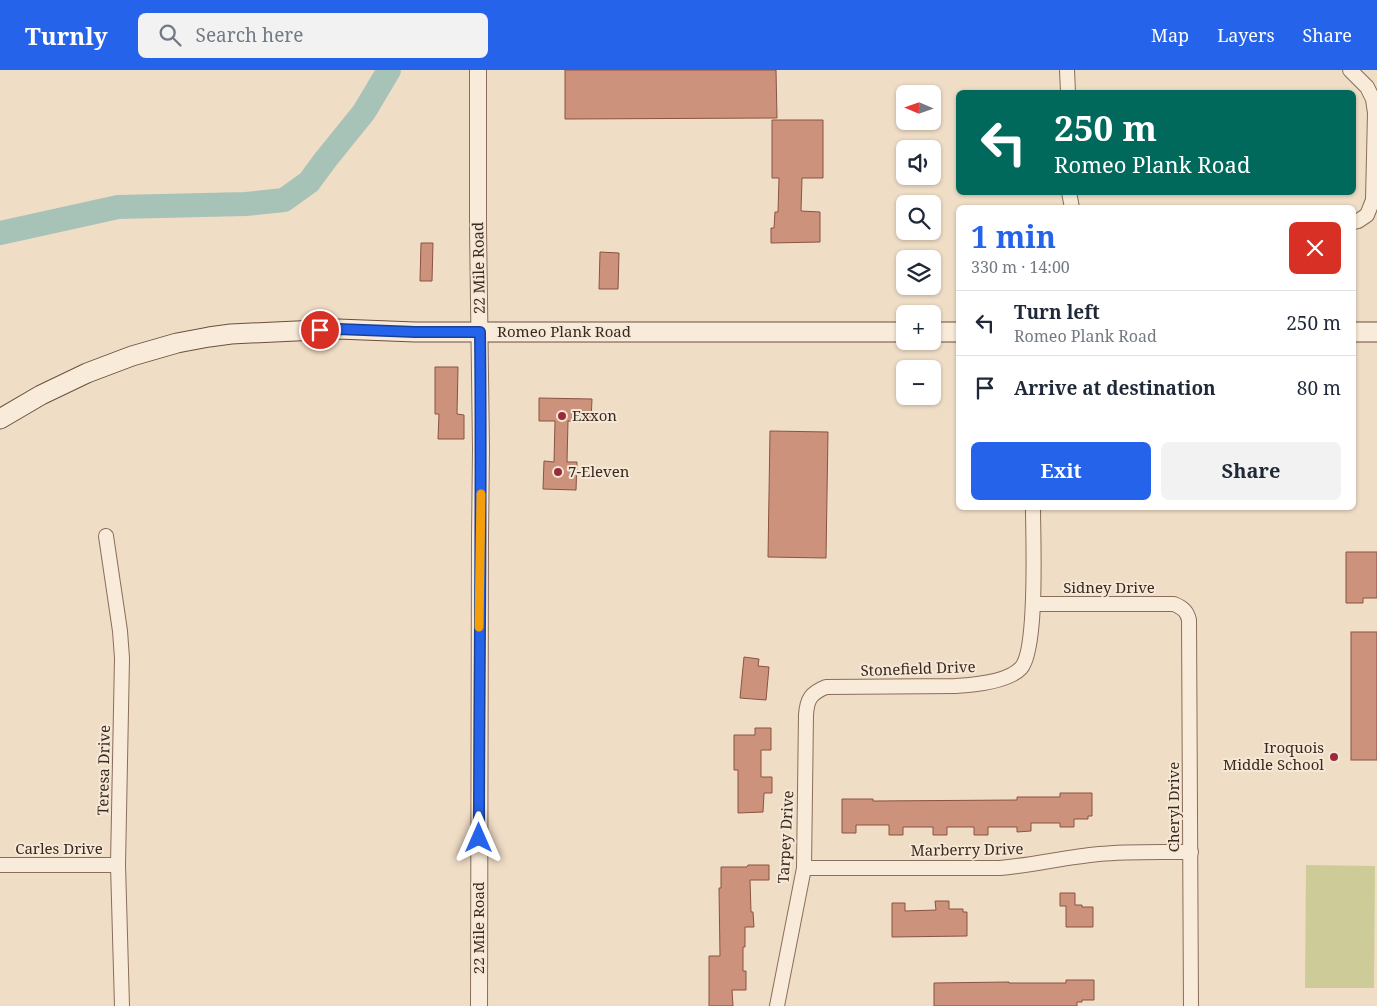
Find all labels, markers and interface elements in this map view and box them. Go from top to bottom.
search box [138,13,488,58]
text: Turnly [25,19,108,52]
icon: search [156,21,184,49]
text: Search here [196,22,303,48]
text: Map [1151,23,1189,47]
text: Layers [1217,23,1275,47]
text: Share [1303,23,1352,47]
north arrow [896,85,941,130]
map controls [896,85,941,405]
text: 250 m [1054,104,1157,151]
icon: left [971,110,1036,175]
button: sound [896,140,941,185]
text: Romeo Plank Road [1054,149,1250,179]
button: search [896,195,941,240]
text: 1 min [971,216,1056,257]
street label: 22 Mile Road [467,222,489,314]
button: close [1289,222,1341,274]
button: layers [896,250,941,295]
text: 330 m · 14:00 [971,256,1070,278]
text: Turn left [1014,299,1100,325]
button: + [896,305,941,350]
pin [299,309,341,351]
icon: left [971,309,999,337]
text: 250 m [1286,310,1341,336]
icon: arrive [306,316,334,344]
street label: Romeo Plank Road [497,321,631,341]
text: Romeo Plank Road [1014,325,1157,347]
button: − [896,360,941,405]
icon: arrive [971,374,999,402]
text: Arrive at destination [1014,375,1216,401]
text: 80 m [1297,375,1341,401]
place label: Exxon [572,405,617,425]
marker: Exxon [556,410,568,422]
button: Exit [971,442,1151,500]
button: Share [1161,442,1341,500]
place label: 7-Eleven [568,461,630,481]
marker: 7-Eleven [552,466,564,478]
street label: Sidney Drive [1063,577,1155,597]
street label: Stonefield Drive [860,656,976,680]
street label: Teresa Drive [92,725,114,815]
place label: Iroquois Middle School [1223,737,1324,774]
marker: Iroquois Middle School [1328,751,1340,763]
street label: Cheryl Drive [1163,762,1183,852]
street label: Tarpey Drive [773,790,797,884]
position arrow [452,811,504,863]
street label: Carles Drive [15,838,103,858]
street label: Marberry Drive [910,838,1024,860]
street label: 22 Mile Road [468,882,488,974]

